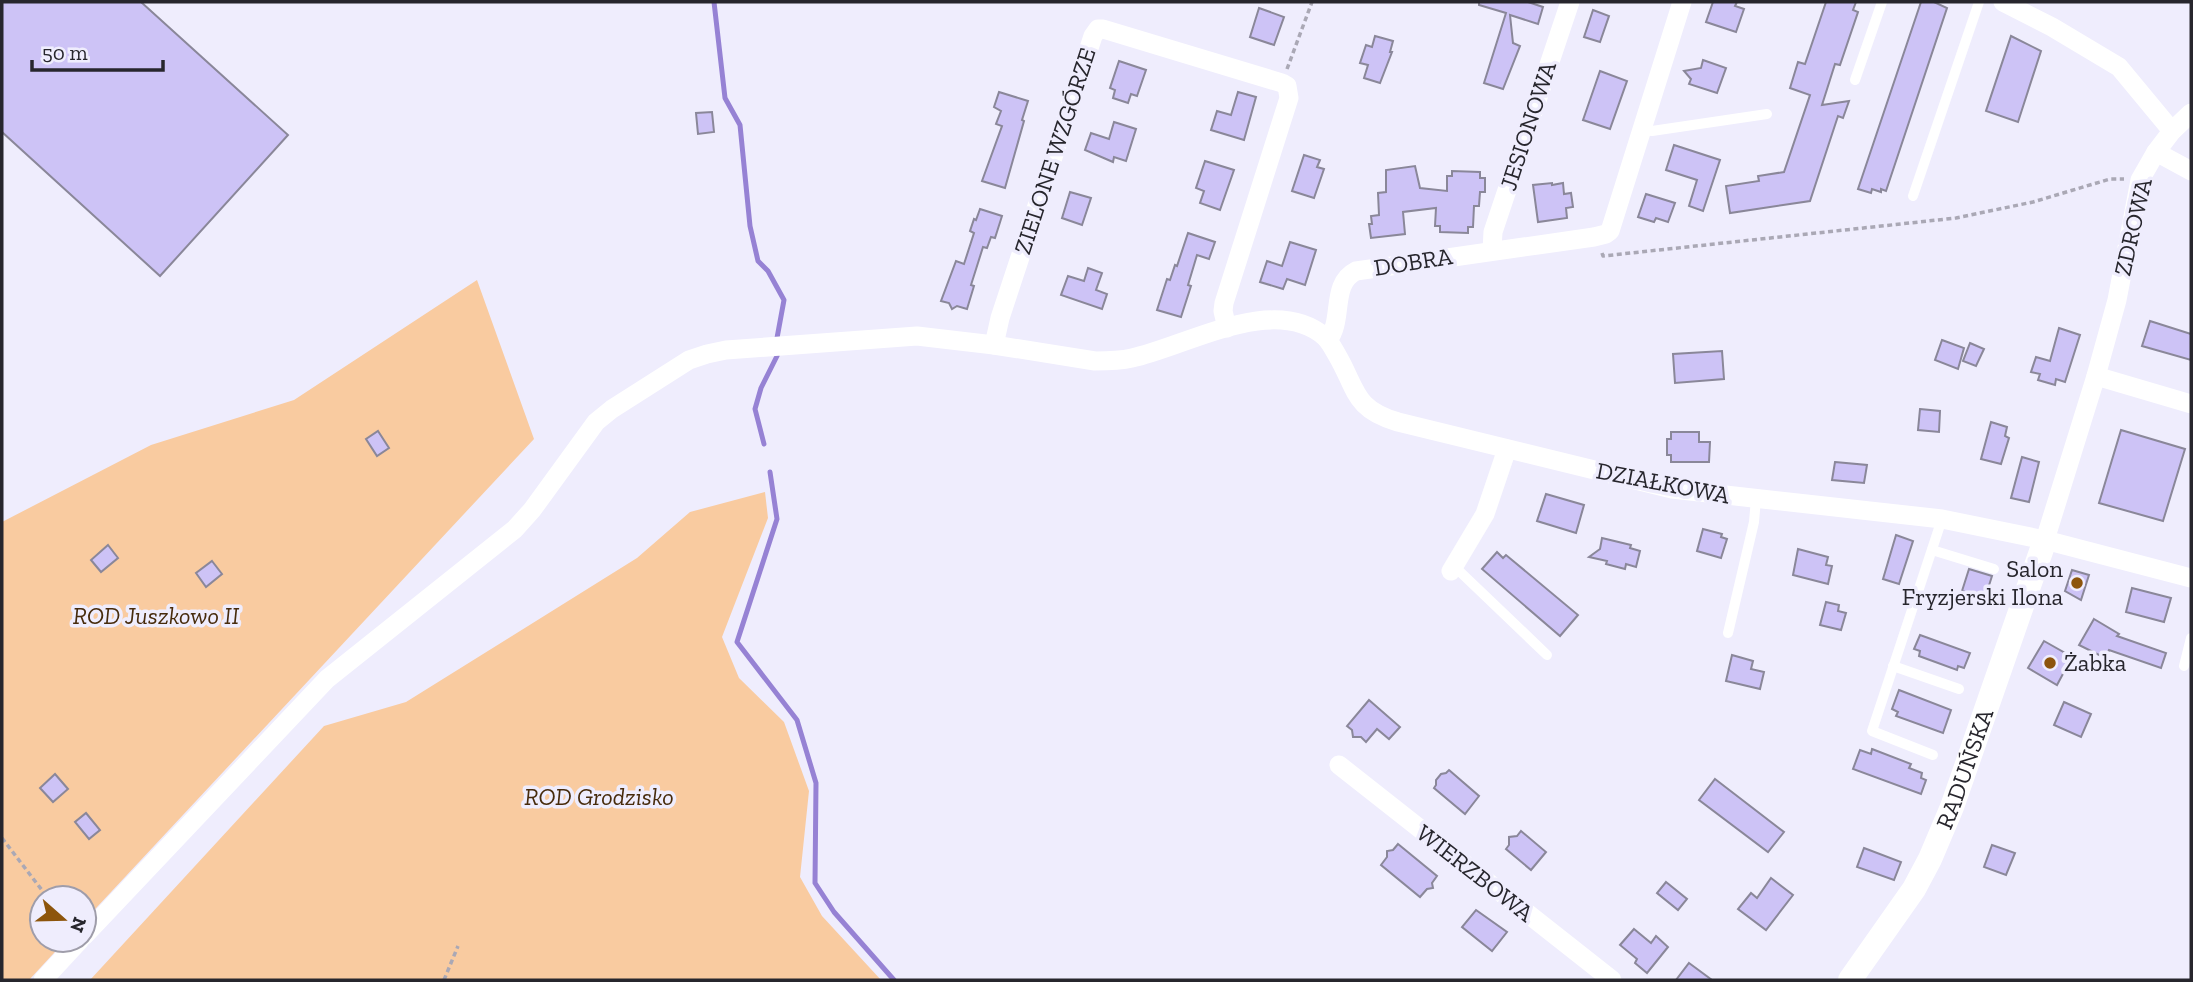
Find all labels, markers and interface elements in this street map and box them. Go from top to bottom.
scale bar [32,28,163,72]
text: 50 m [42,40,88,65]
street label: ZIELONE WZGÓRZE [1008,44,1102,258]
street label: JESIONOWA [1493,57,1562,194]
street label: ZDROWA [2107,175,2158,278]
street label: DOBRA [1372,241,1455,282]
street label: DZIAŁKOWA [1594,455,1733,510]
place label: Salon Fryzjerski Ilona [1902,554,2063,611]
marker: Salon Fryzjerski Ilona [2069,575,2085,591]
park label: ROD Juszkowo II [73,601,240,630]
place label: Żabka [2064,648,2127,677]
marker: Żabka [2042,655,2058,671]
street label: RADUŃSKA [1929,704,1999,833]
park label: ROD Grodzisko [524,782,674,811]
street label: WIERZBOWA [1411,818,1540,928]
north arrow [28,884,98,954]
text: N [65,914,92,935]

